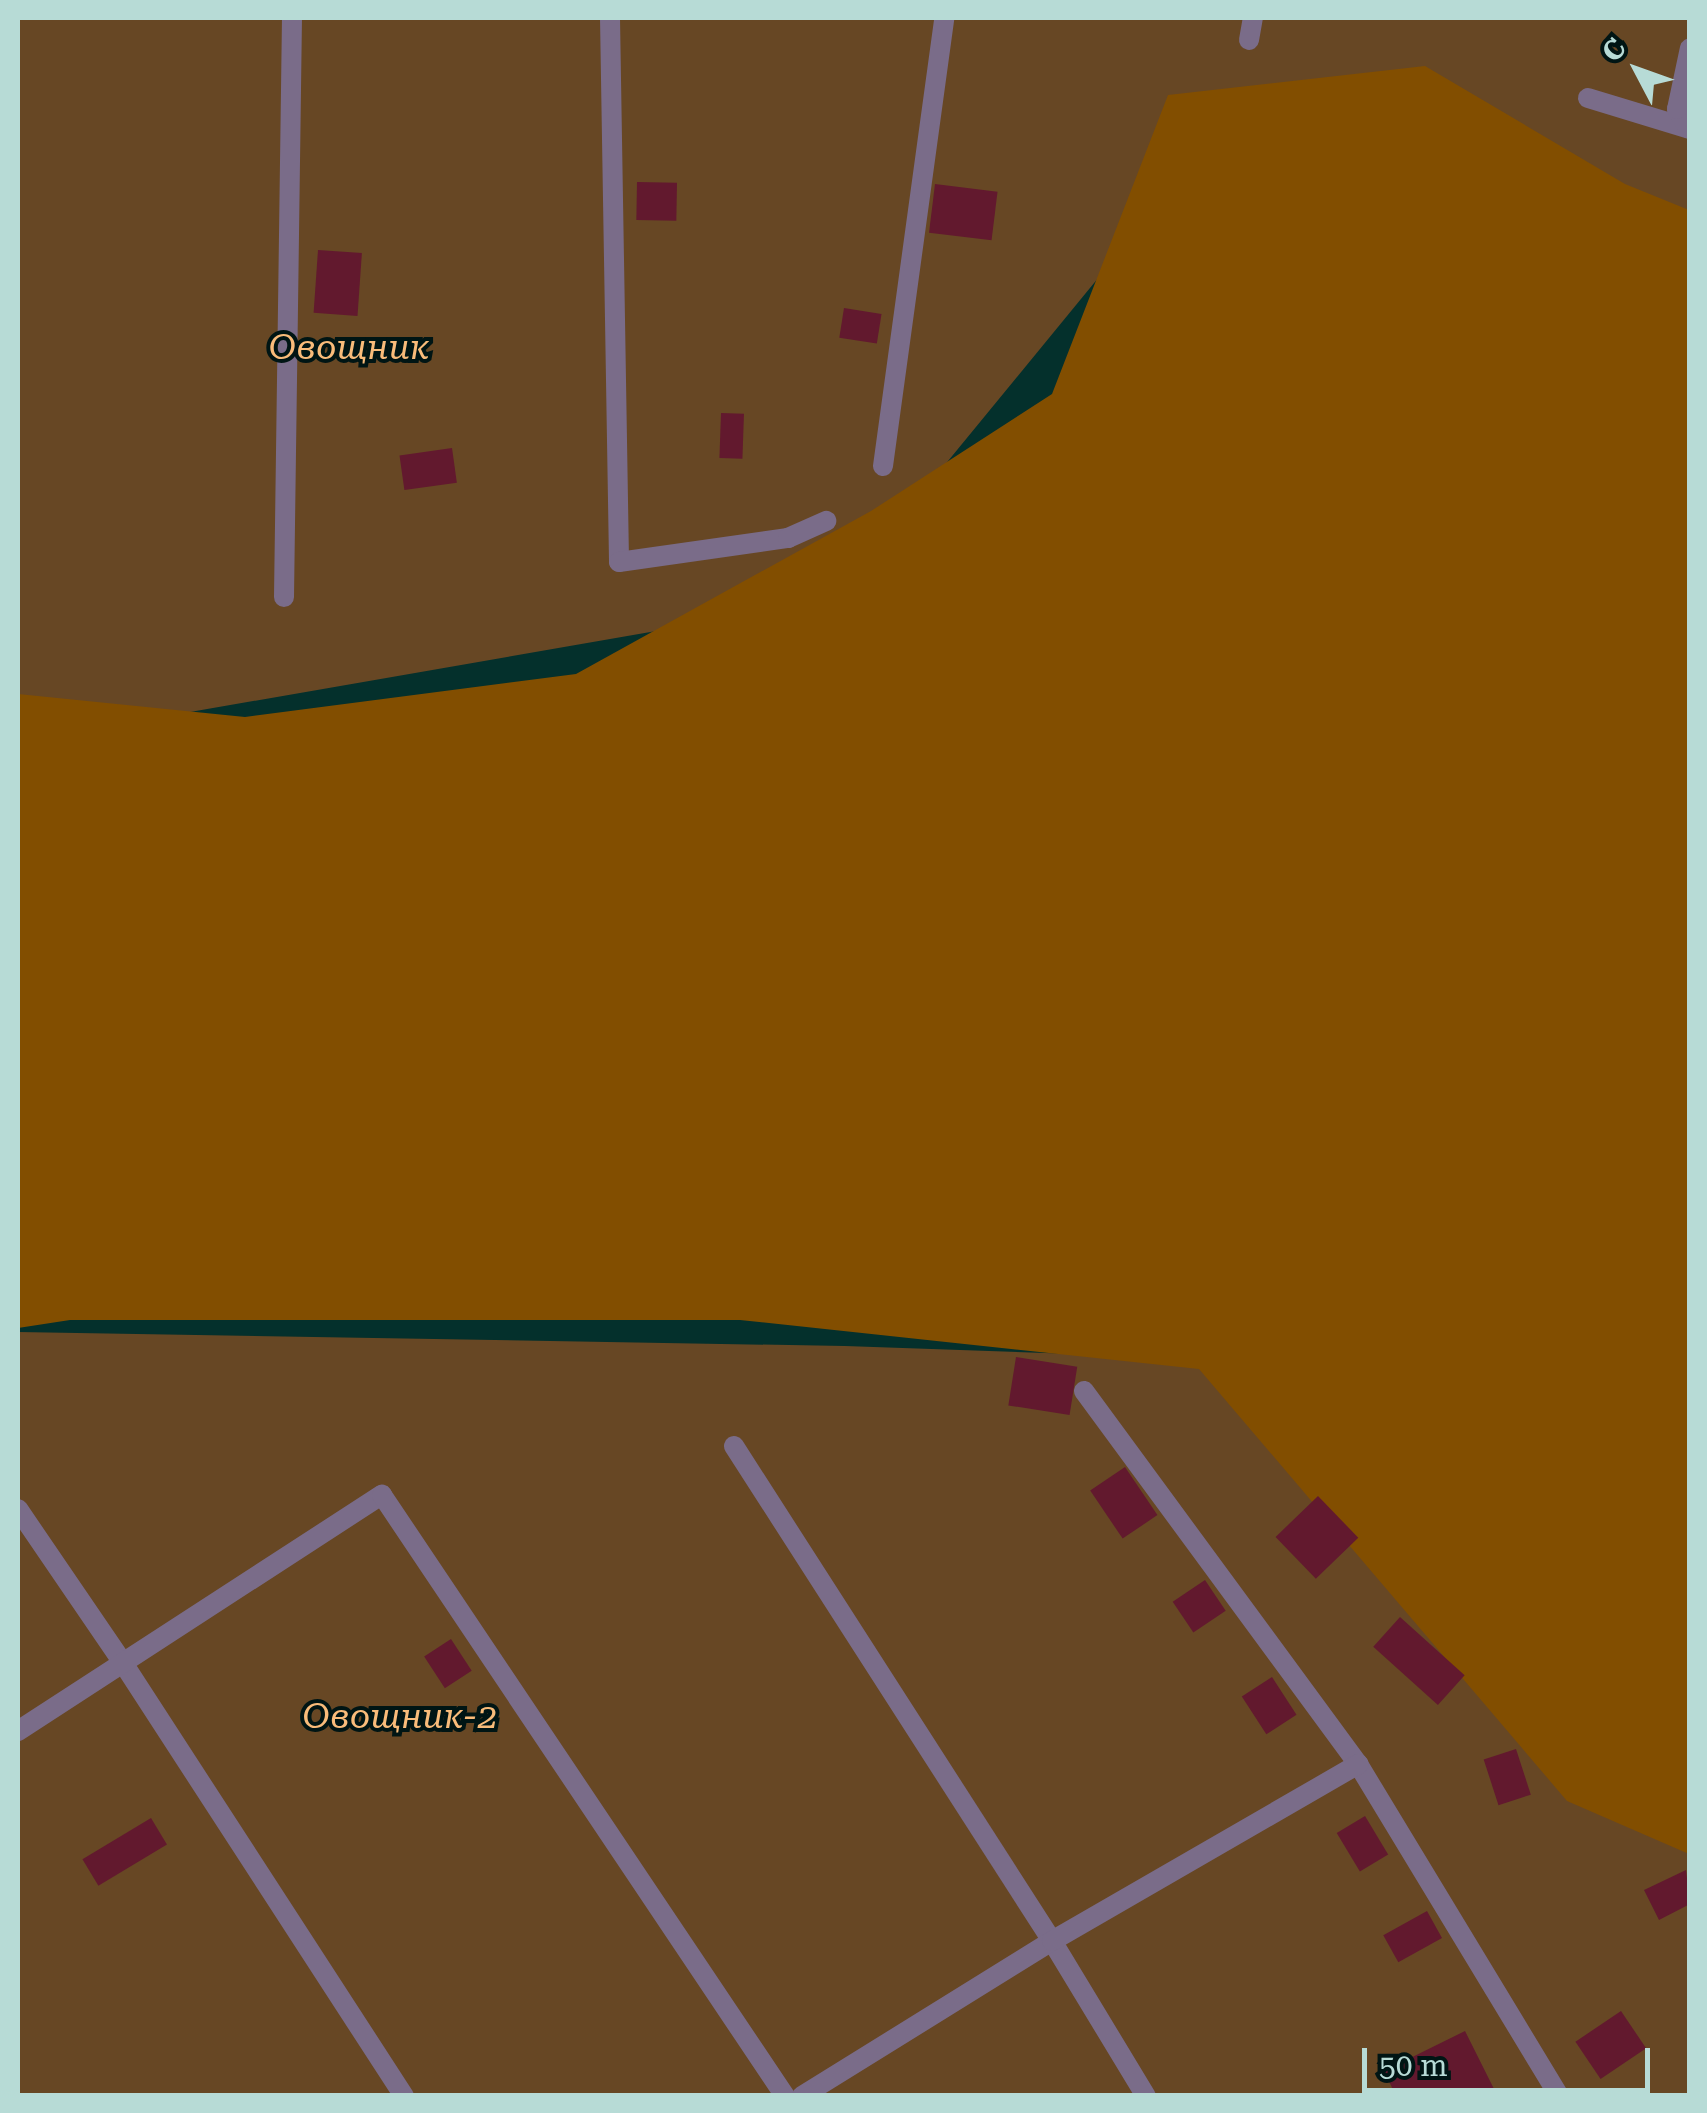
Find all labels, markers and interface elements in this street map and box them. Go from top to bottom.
north arrow [1587,20,1687,120]
text: С [1595,32,1633,68]
park label: Овощник [269,327,429,369]
park label: Овощник-2 [303,1696,497,1738]
scale bar [1367,2028,1654,2090]
text: 50 m [1379,2048,1448,2083]

